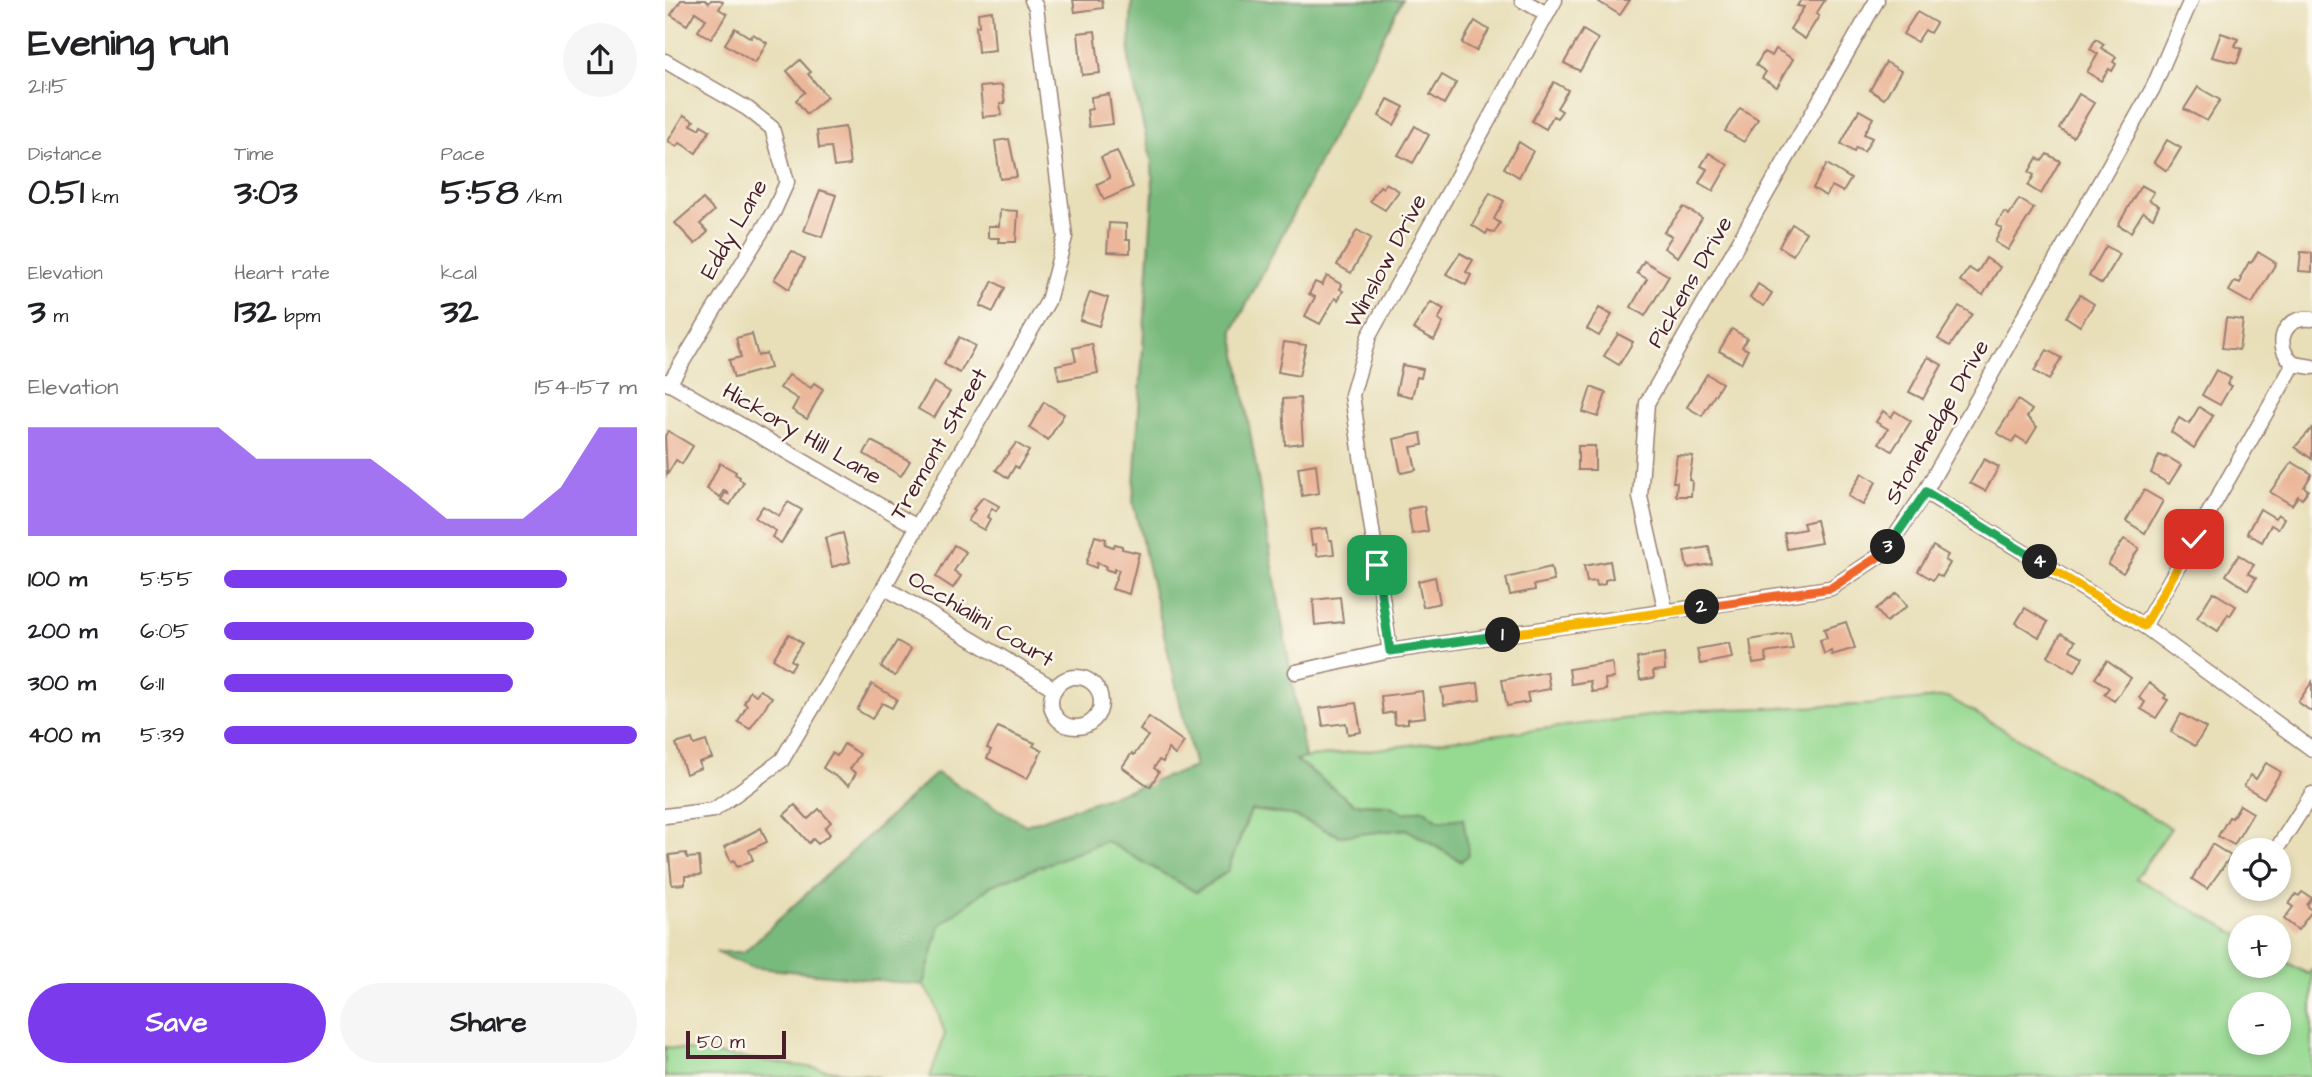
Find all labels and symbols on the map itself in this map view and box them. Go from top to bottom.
street label: Eddy Lane [692,173,776,285]
street label: Winslow Drive [1337,188,1435,334]
street label: Pickens Drive [1639,210,1741,354]
street label: Stonehedge Drive [1877,334,1998,511]
street label: Tremont Street [882,361,996,526]
street label: Hickory Hill Lane [716,375,887,493]
pin [2164,509,2224,569]
pin: 3 [1871,530,1905,564]
pin [1347,535,1407,595]
pin: 4 [2023,544,2057,580]
street label: Occhialini Court [902,563,1061,676]
pin: 2 [1685,590,1719,624]
pin: 1 [1485,618,1521,652]
scale bar [686,1028,786,1060]

